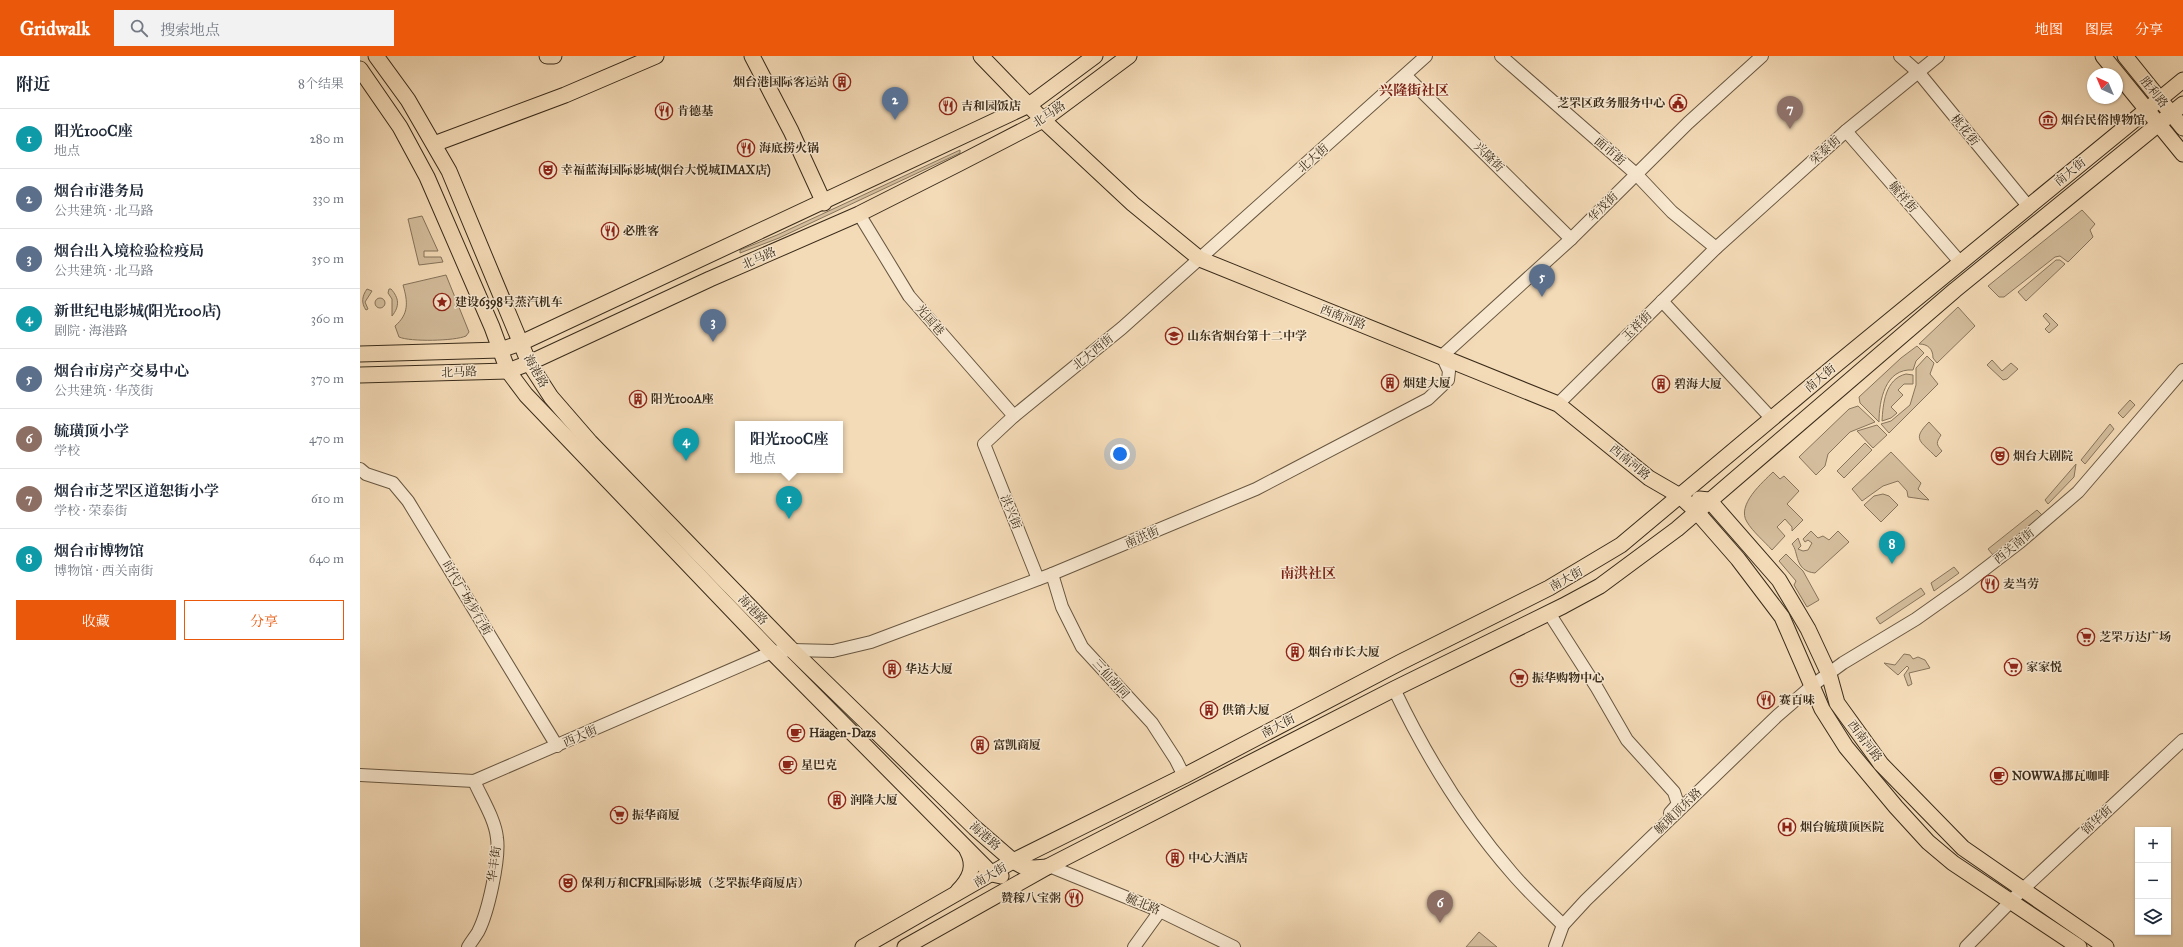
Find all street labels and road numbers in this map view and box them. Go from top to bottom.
street label: 胜利路 [2137,74,2171,110]
street label: 北马路 [1030,98,1068,130]
street label: 桃花街 [1948,112,1982,149]
street label: 荣泰街 [1807,132,1844,167]
street label: 面市街 [1592,134,1629,169]
street label: 兴隆街 [1471,139,1507,175]
street label: 北大街 [1295,140,1332,175]
street label: 南大街 [2052,155,2089,189]
street label: 毓祥街 [1886,179,1921,216]
street label: 华茂街 [1585,189,1621,225]
street label: 北马路 [740,244,778,272]
street label: 光国巷 [913,302,947,338]
street label: 西南河路 [1318,302,1368,332]
street label: 玉祥街 [1619,308,1655,344]
street label: 北大西街 [1070,331,1117,373]
street label: 海港路 [521,352,551,390]
street label: 南大街 [1802,360,1839,395]
street label: 北马路 [441,364,477,380]
street label: 西南河路 [1607,441,1653,483]
street label: 洪兴街 [998,493,1025,532]
street label: 南洪街 [1123,523,1162,550]
street label: 西关南街 [1991,525,2038,567]
street label: 时代广场步行街 [439,558,495,638]
street label: 南大街 [1547,564,1586,594]
street label: 海港路 [735,592,771,628]
street label: 三仙胡同 [1090,656,1132,702]
street label: 南大街 [1259,711,1298,741]
street label: 西南河路 [1845,718,1885,764]
street label: 西大街 [561,722,600,750]
street label: 毓璜顶东路 [1652,785,1704,837]
street label: 锦华街 [2079,802,2116,837]
street label: 海港路 [967,819,1003,853]
street label: 华丰街 [485,844,504,883]
street label: 南大街 [971,859,1010,890]
street label: 毓北路 [1124,891,1162,917]

